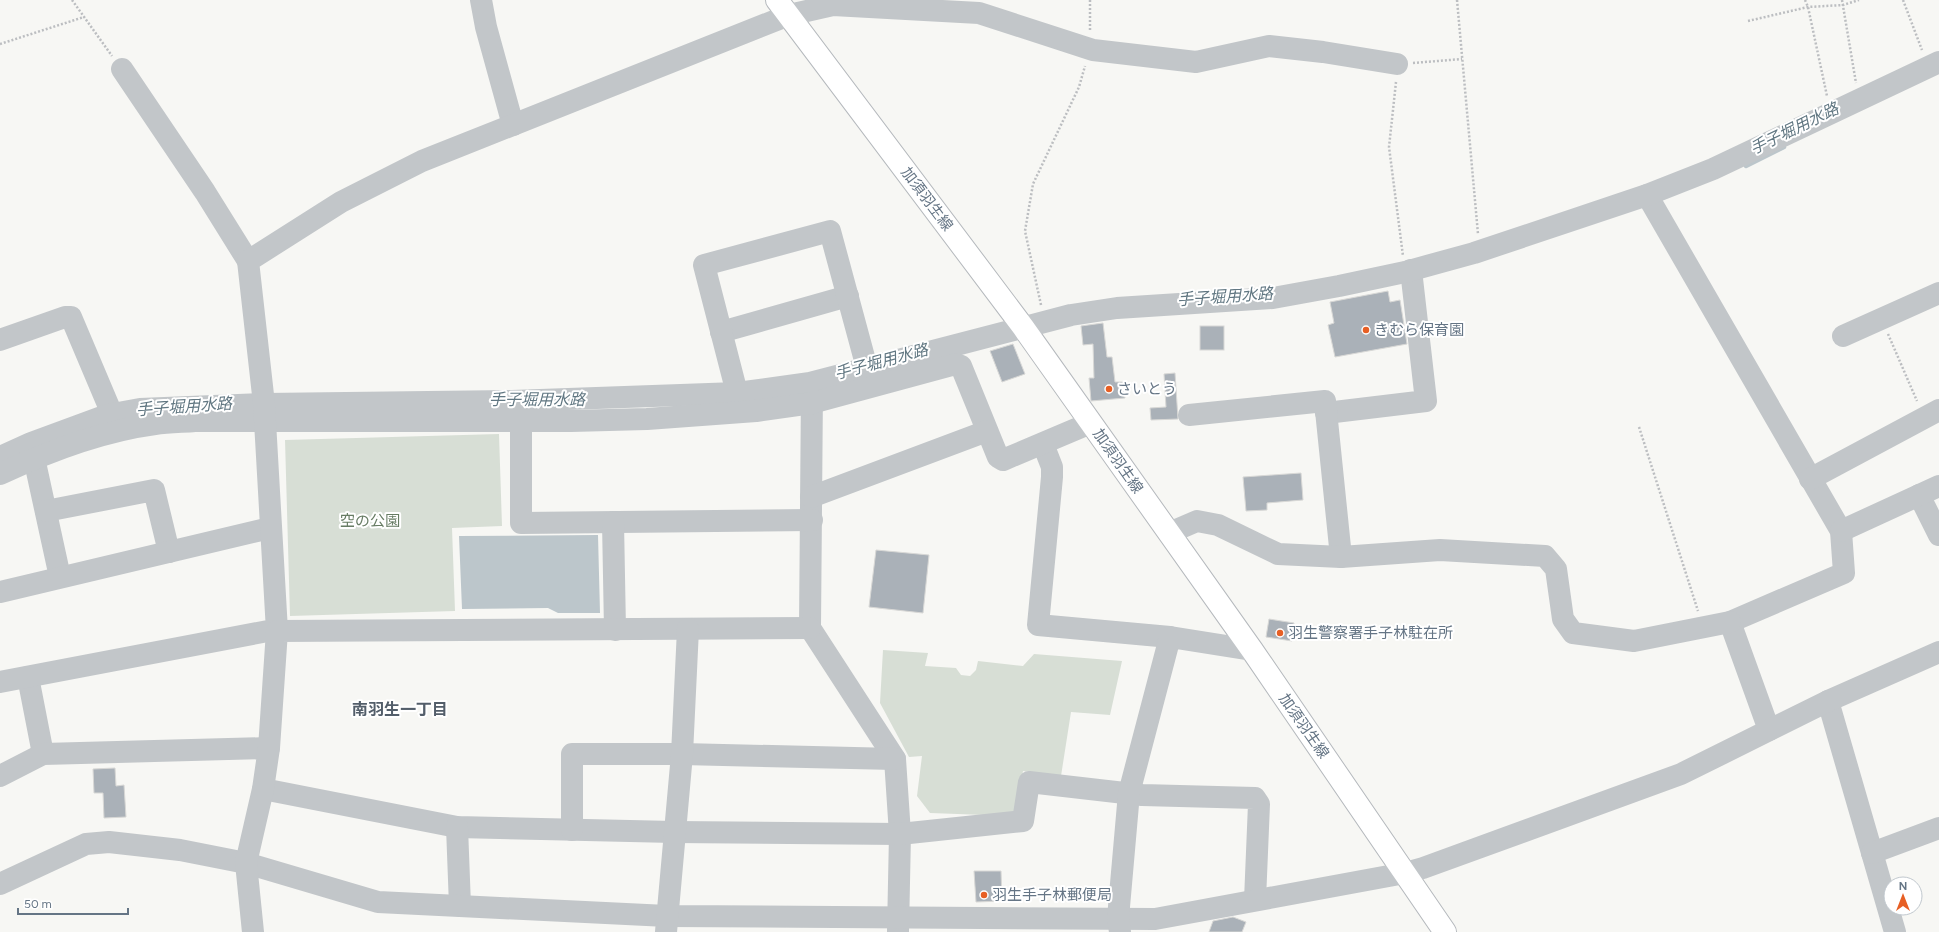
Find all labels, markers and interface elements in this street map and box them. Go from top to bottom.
water label: 手子堀用水路 [1747,98,1843,158]
street label: 加須羽生線 [897,164,957,234]
water label: 手子堀用水路 [1176,284,1276,309]
place label: きむら保育園 [1374,321,1464,339]
marker: きむら保育園 [1361,325,1371,335]
water label: 手子堀用水路 [832,339,932,383]
place label: さいとう [1117,380,1177,398]
marker: さいとう [1104,384,1114,394]
water label: 手子堀用水路 [489,390,587,409]
water label: 手子堀用水路 [135,394,235,419]
street label: 加須羽生線 [1089,425,1147,497]
park label: 空の公園 [340,512,400,530]
place label: 羽生警察署手子林駐在所 [1288,624,1453,642]
marker: 羽生警察署手子林駐在所 [1275,628,1285,638]
street label: 加須羽生線 [1275,690,1333,762]
district label: 南羽生一丁目 [352,700,448,719]
north arrow [1883,876,1923,916]
text: N [1899,880,1907,893]
place label: 羽生手子林郵便局 [992,886,1112,904]
scale bar [18,890,128,916]
marker: 羽生手子林郵便局 [979,890,989,900]
text: 50 m [24,897,52,911]

